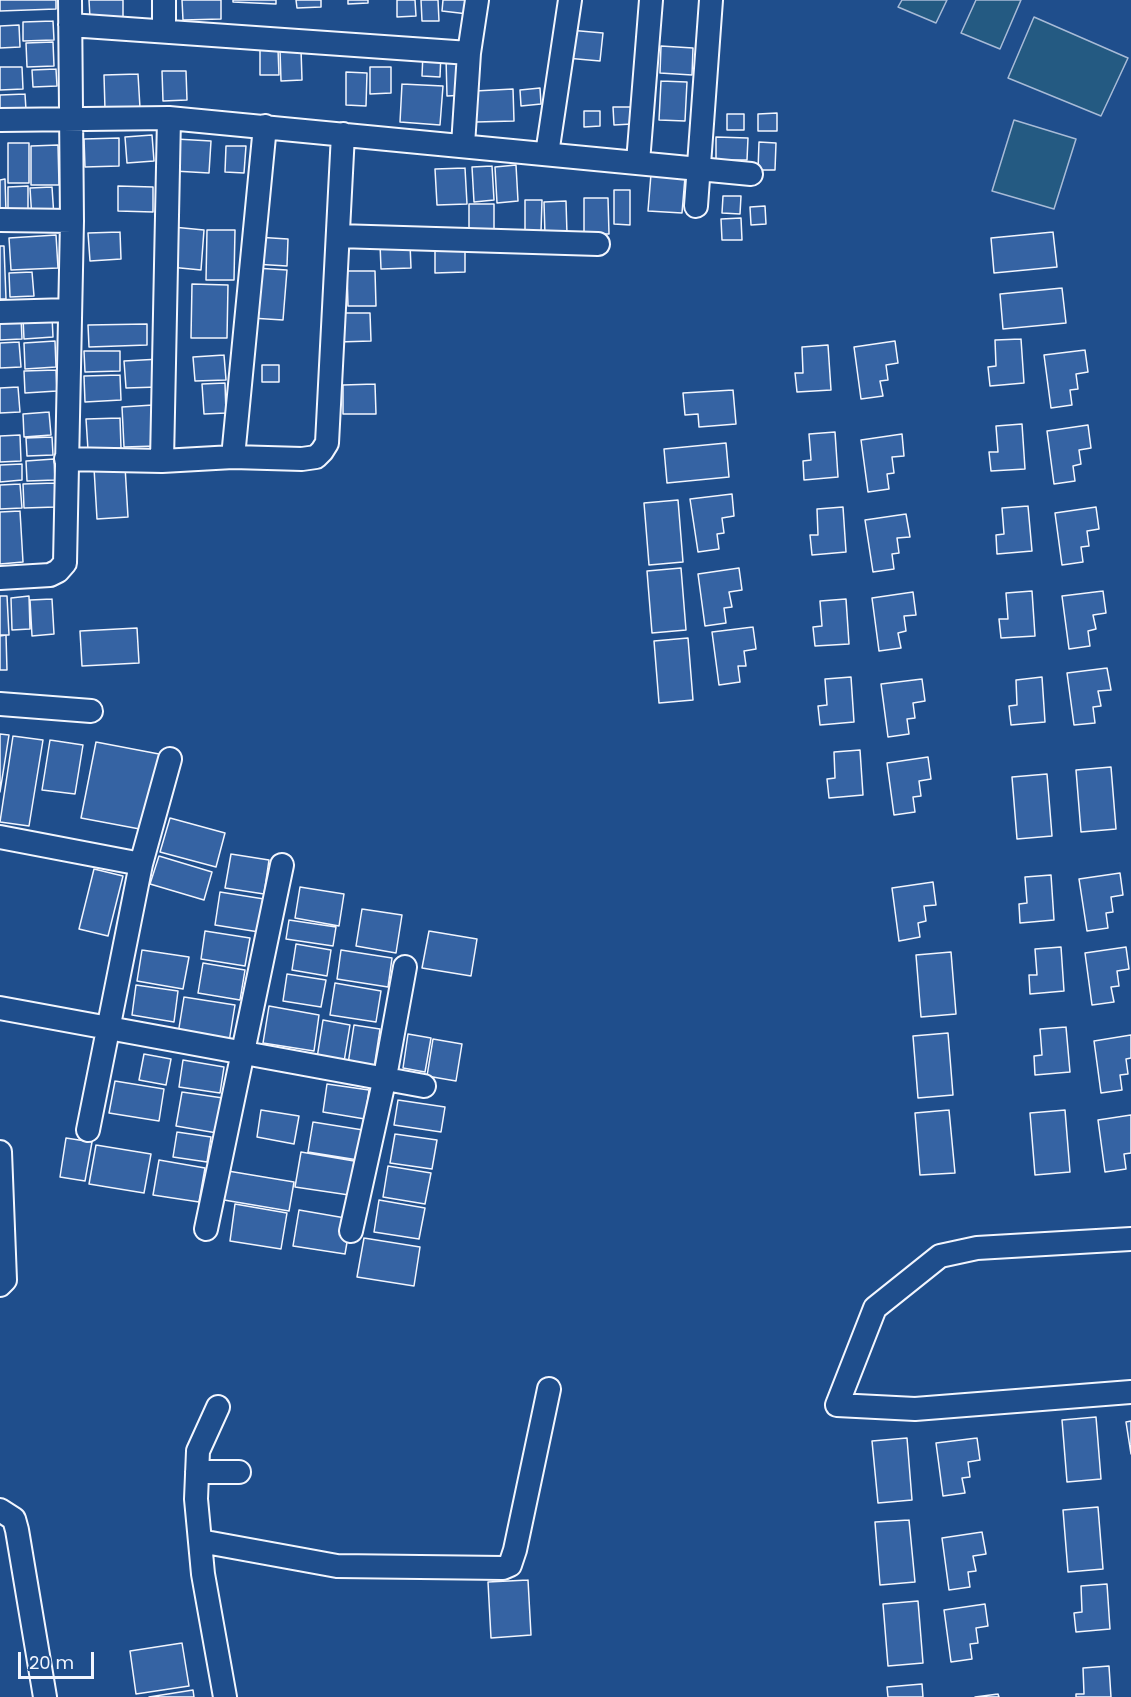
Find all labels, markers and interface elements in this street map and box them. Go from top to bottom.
scale bar [21,1640,98,1678]
text: 20 m [29,1650,74,1675]

